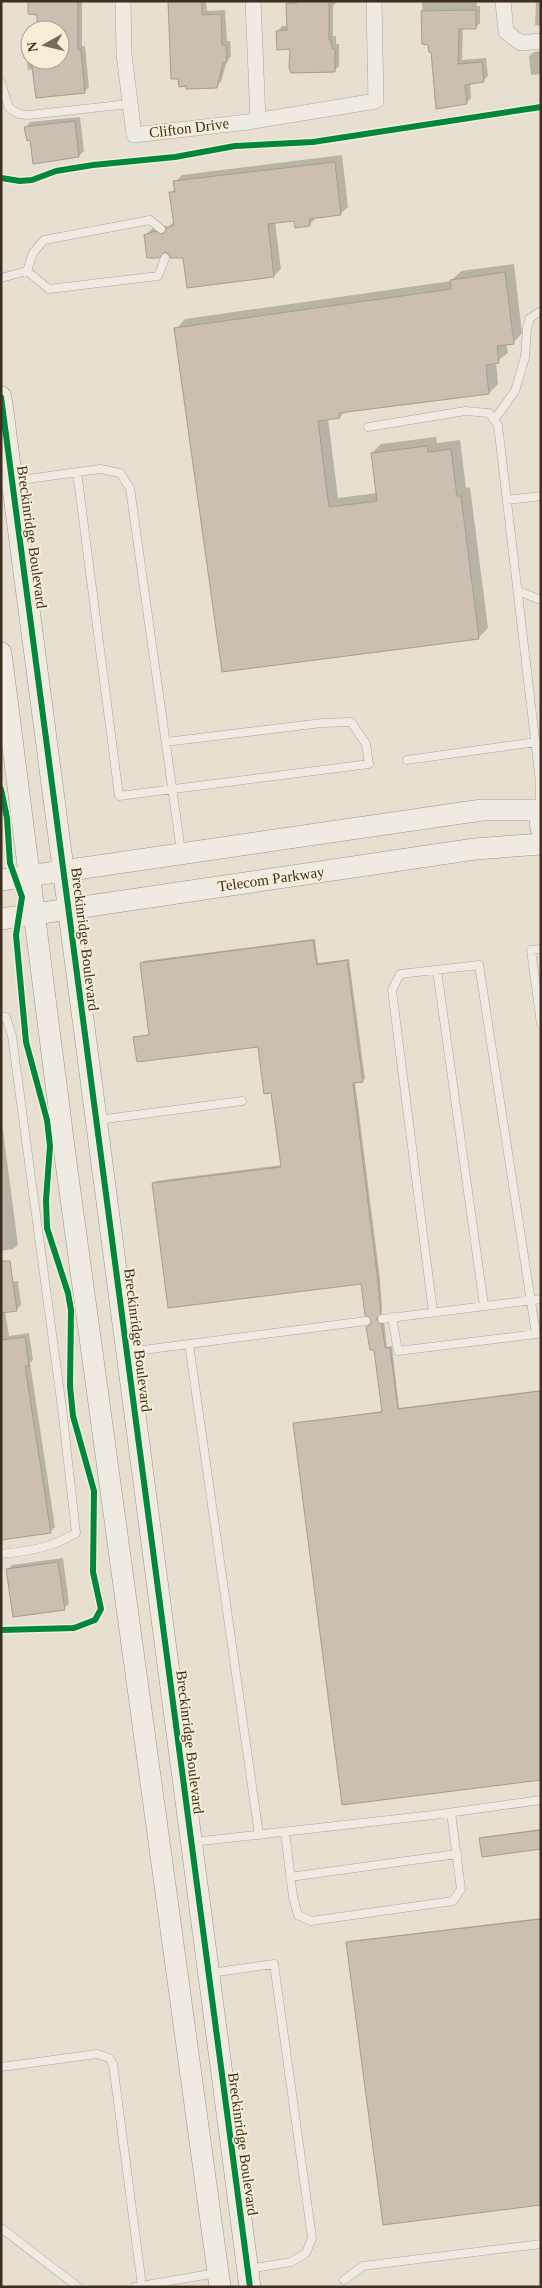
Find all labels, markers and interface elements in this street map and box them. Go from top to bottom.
north arrow [20,20,70,70]
text: N [24,41,41,53]
street label: Clifton Drive [148,115,230,141]
street label: Breckinridge Boulevard [14,464,50,610]
street label: Telecom Parkway [217,864,326,894]
street label: Breckinridge Boulevard [68,866,102,1012]
street label: Breckinridge Boulevard [121,1267,155,1413]
street label: Breckinridge Boulevard [173,1669,207,1815]
street label: Breckinridge Boulevard [225,2071,261,2217]

